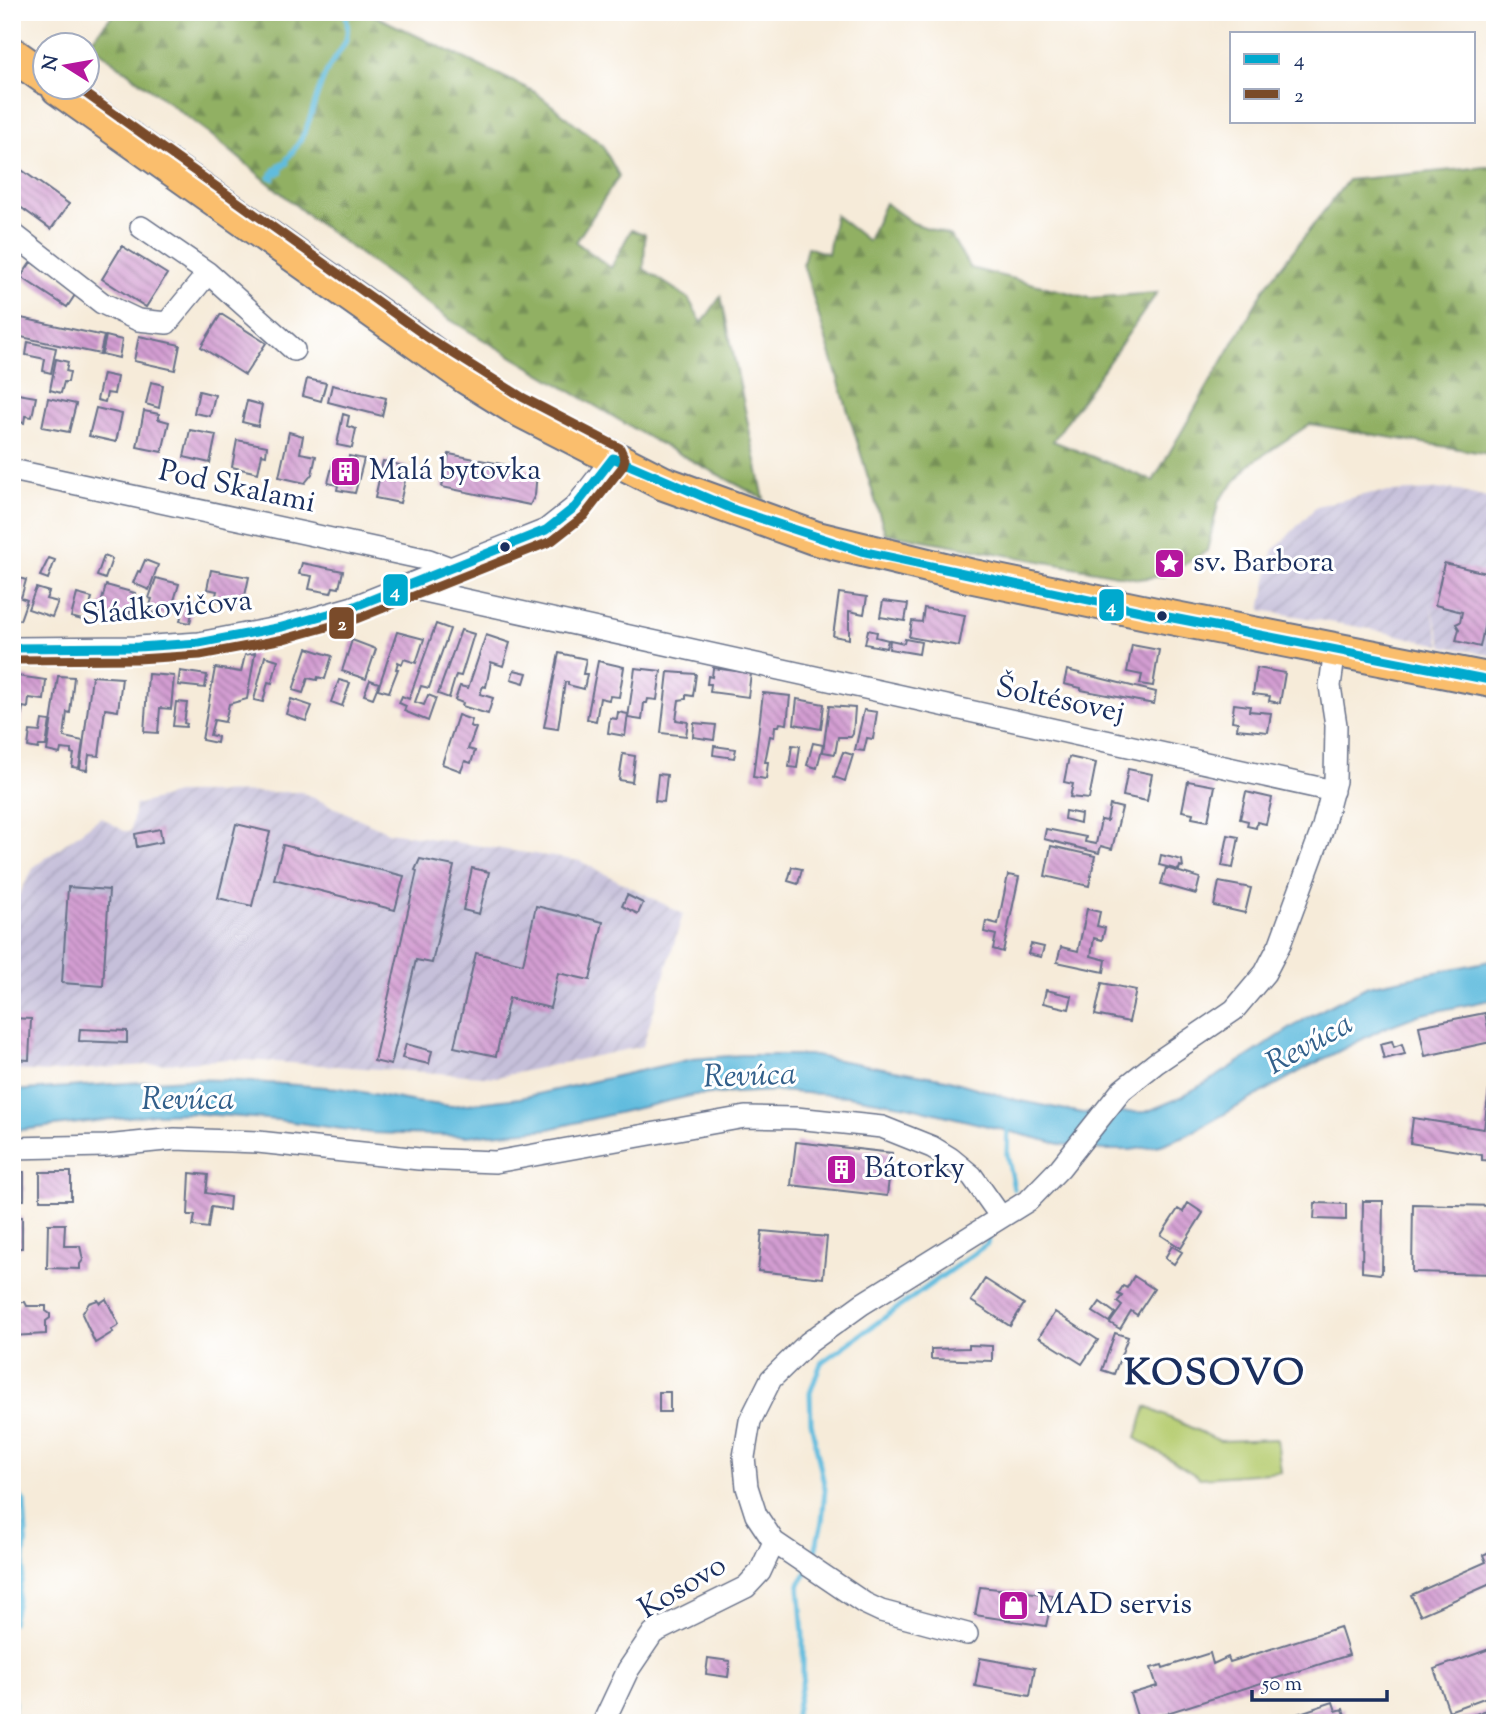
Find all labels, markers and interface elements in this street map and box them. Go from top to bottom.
north arrow [32,32,102,102]
legend [1230,32,1476,122]
text: 4 [1294,46,1305,76]
text: N [37,53,66,73]
text: 2 [1294,82,1304,112]
street label: Pod Skalami [155,450,319,526]
place label: Malá bytovka [369,450,541,493]
building icon: Malá bytovka [329,454,363,488]
unlabelled marker [498,540,512,554]
place label: sv. Barbora [1193,542,1334,585]
place icon: sv. Barbora [1153,546,1187,580]
line badge: 4 [382,573,409,607]
text: 4 [389,579,400,606]
street label: Sládkovičova [80,580,254,638]
line badge: 4 [1098,588,1125,622]
text: 4 [1105,594,1116,621]
line badge: 2 [328,606,355,640]
unlabelled marker [1155,609,1169,623]
text: 2 [338,612,347,639]
street label: Šoltésovej [992,666,1128,736]
water label: Revúca [1258,1002,1362,1088]
water label: Revúca [703,1052,797,1102]
water label: Revúca [142,1078,234,1124]
place label: Bátorky [864,1148,965,1191]
building icon: Bátorky [824,1152,858,1186]
district label: KOSOVO [1124,1348,1306,1402]
street label: Kosovo [631,1545,735,1631]
place label: MAD servis [1037,1584,1192,1627]
shop icon: MAD servis [997,1588,1031,1622]
scale bar [1252,1658,1386,1702]
text: 50 m [1261,1670,1302,1700]

